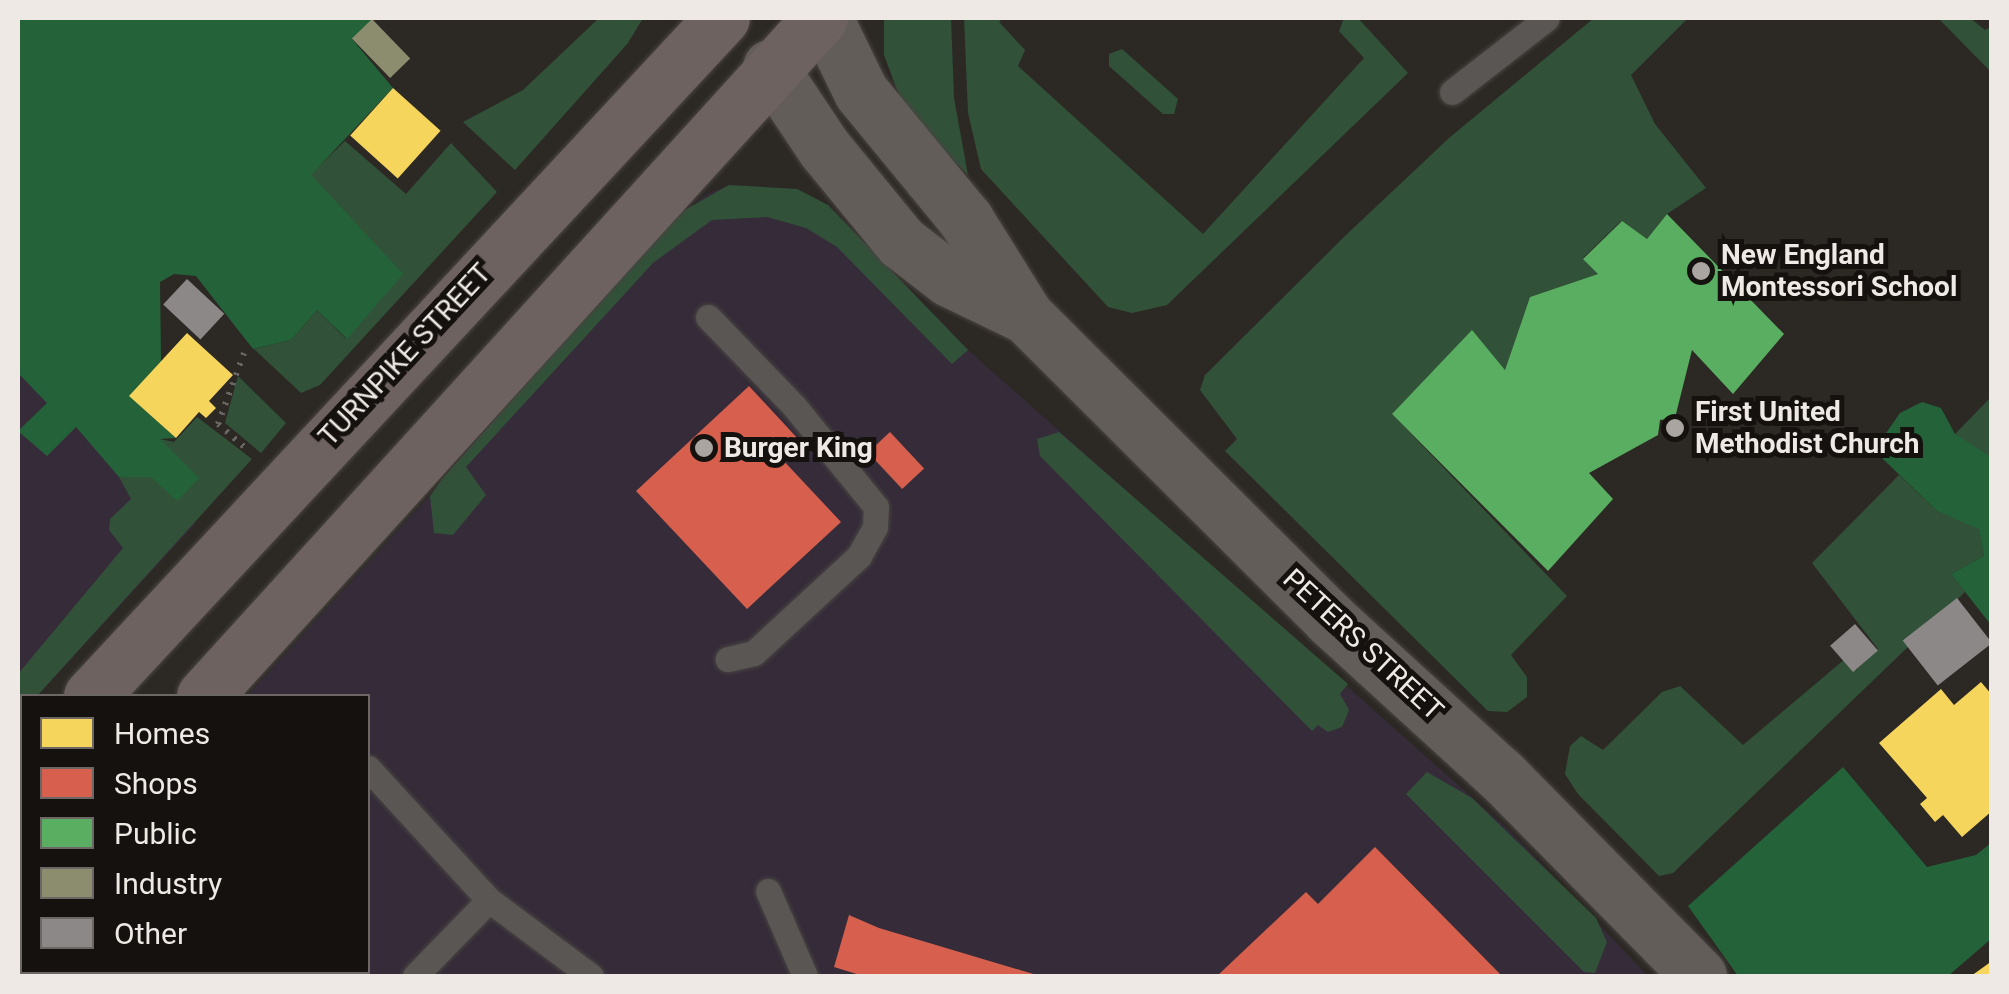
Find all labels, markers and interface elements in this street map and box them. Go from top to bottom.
place label: New England Montessori School [1721,238,1957,304]
street label: TURNPIKE STREET [312,257,498,453]
marker: New England Montessori School [1690,260,1712,282]
place label: First United Methodist Church [1695,395,1920,461]
marker: First United Methodist Church [1664,417,1686,439]
place label: Burger King [724,431,873,465]
marker: Burger King [693,437,715,459]
street label: PETERS STREET [1276,562,1450,728]
legend [20,694,370,974]
text: Homes [114,716,210,751]
text: Shops [114,766,198,801]
text: Public [114,816,197,851]
text: Industry [114,866,222,901]
text: Other [114,916,187,951]

